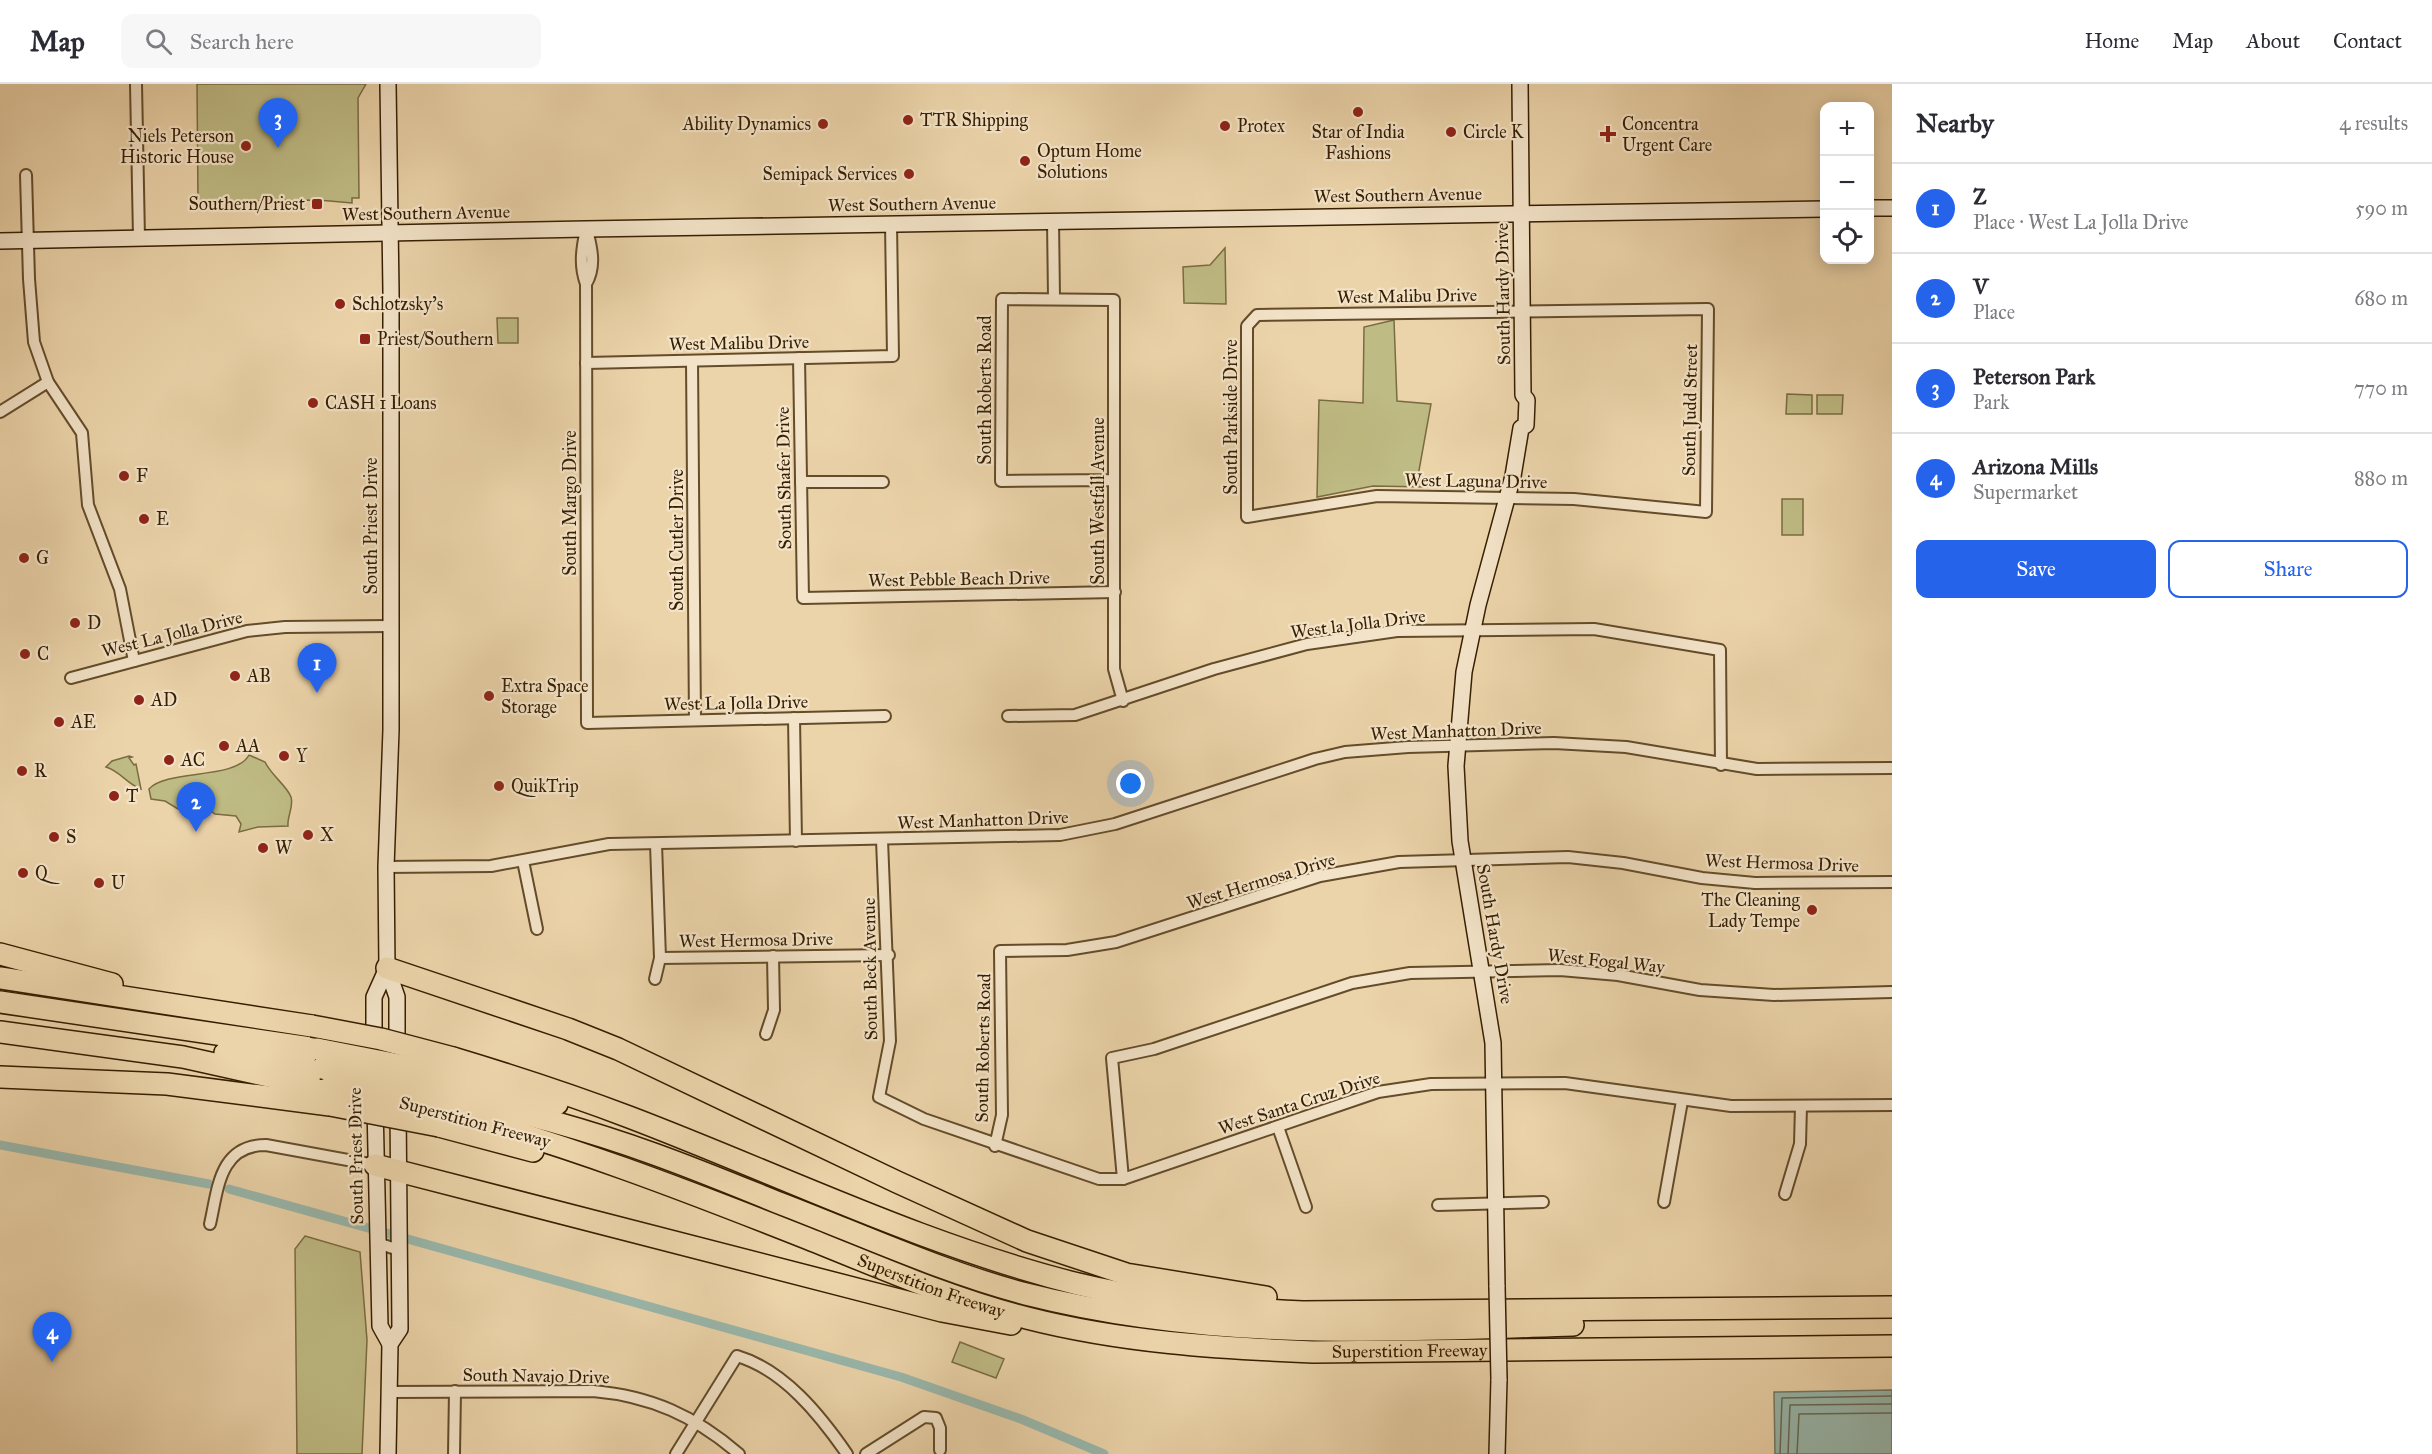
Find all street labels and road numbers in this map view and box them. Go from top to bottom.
street label: West Southern Avenue [1314,183,1482,207]
street label: West Southern Avenue [828,192,996,216]
street label: West Southern Avenue [342,201,510,225]
street label: South Hardy Drive [1491,223,1515,365]
street label: West Malibu Drive [1337,284,1477,308]
street label: South Roberts Road [974,315,996,465]
street label: West Malibu Drive [669,331,809,355]
street label: South Parkside Drive [1220,339,1242,495]
street label: South Judd Street [1678,343,1703,476]
street label: South Shafer Drive [772,406,796,550]
street label: South Westfall Avenue [1087,417,1109,585]
street label: South Margo Drive [559,430,582,576]
street label: South Priest Drive [360,457,382,595]
street label: South Cutler Drive [666,469,688,611]
street label: West Laguna Drive [1405,469,1547,494]
street label: West Pebble Beach Drive [868,566,1050,592]
street label: West la Jolla Drive [1289,605,1427,644]
street label: West La Jolla Drive [99,606,245,663]
street label: West La Jolla Drive [664,691,808,716]
street label: West Manhatton Drive [1370,717,1542,745]
street label: West Manhatton Drive [897,806,1069,834]
street label: West Hermosa Drive [1184,848,1338,914]
street label: West Hermosa Drive [1705,849,1859,877]
street label: South Hardy Drive [1472,862,1518,1006]
street label: South Beck Avenue [858,897,882,1041]
street label: West Hermosa Drive [679,928,833,952]
street label: West Fogal Way [1546,944,1666,979]
street label: South Roberts Road [971,973,995,1123]
street label: West Santa Cruz Drive [1215,1066,1383,1140]
street label: South Priest Drive [344,1087,368,1225]
street label: Superstition Freeway [397,1091,554,1153]
street label: Superstition Freeway [854,1249,1008,1323]
street label: Superstition Freeway [1332,1339,1488,1363]
street label: South Navajo Drive [462,1364,610,1388]

